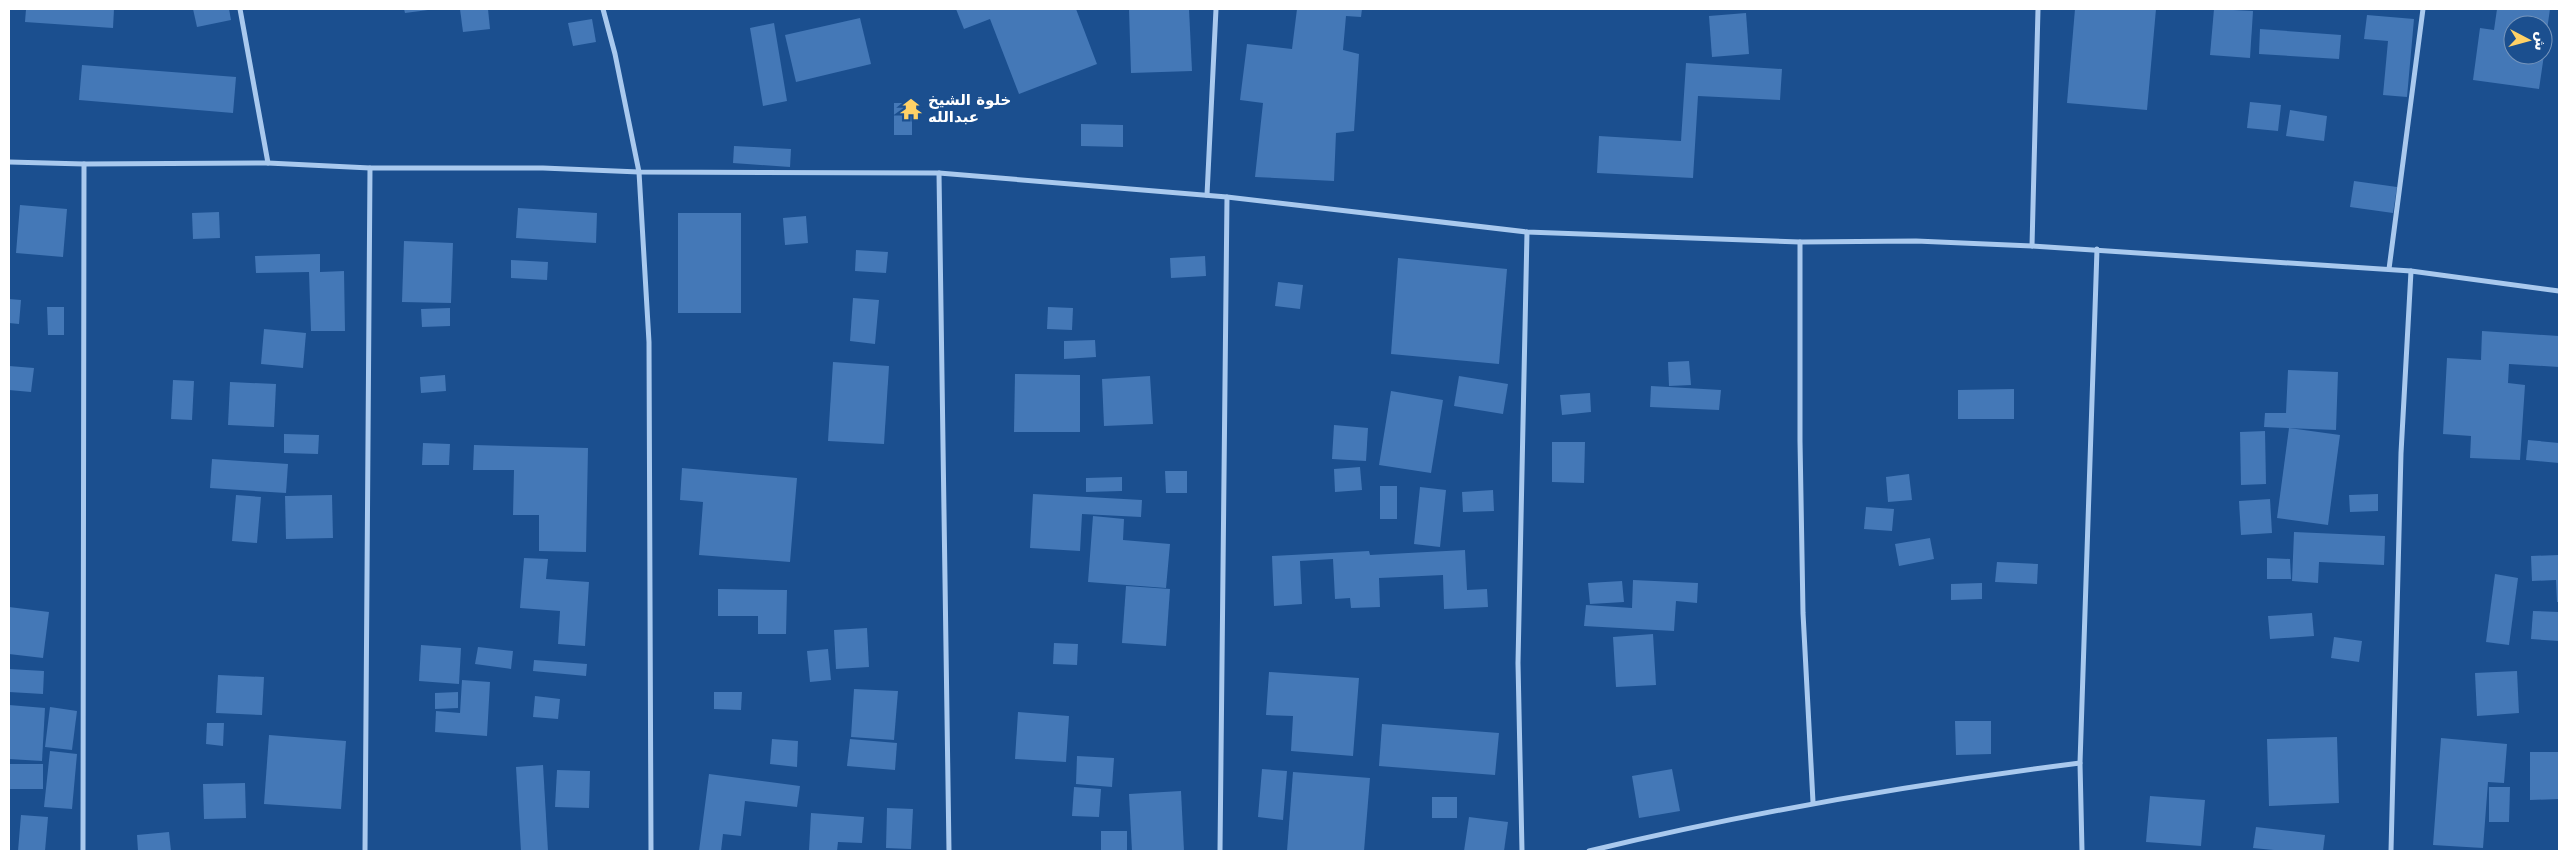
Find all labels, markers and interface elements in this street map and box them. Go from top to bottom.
north arrow [2503,15,2553,65]
text: ش [2532,31,2550,52]
place label: خلوة الشيخ عبدالله [928,91,1011,126]
temple icon: خلوة الشيخ عبدالله [898,96,924,122]

